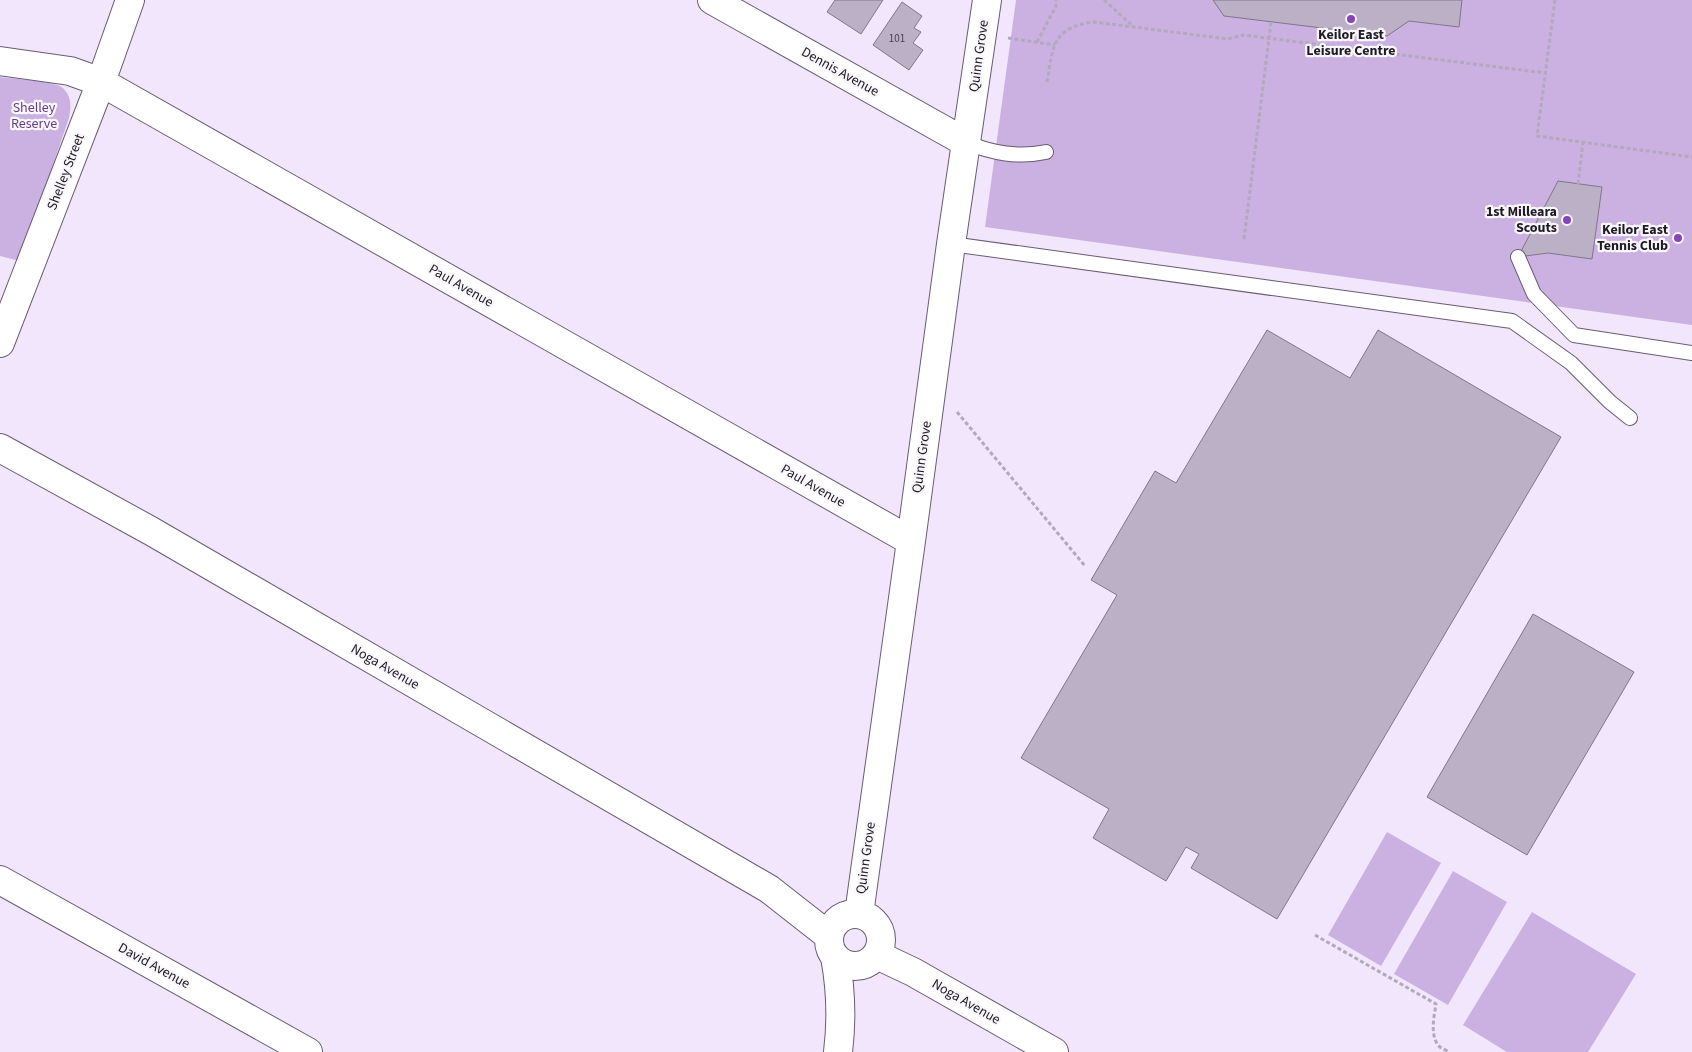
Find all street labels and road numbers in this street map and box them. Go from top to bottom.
street label: Quinn Grove [964,19,994,93]
street label: Dennis Avenue [797,42,883,102]
street label: Shelley Street [42,131,90,213]
street label: Paul Avenue [425,259,497,313]
street label: Quinn Grove [907,420,937,494]
street label: Paul Avenue [777,459,849,513]
street label: Noga Avenue [347,639,423,695]
street label: Quinn Grove [851,821,881,895]
street label: David Avenue [114,938,194,994]
street label: Noga Avenue [928,974,1004,1030]

